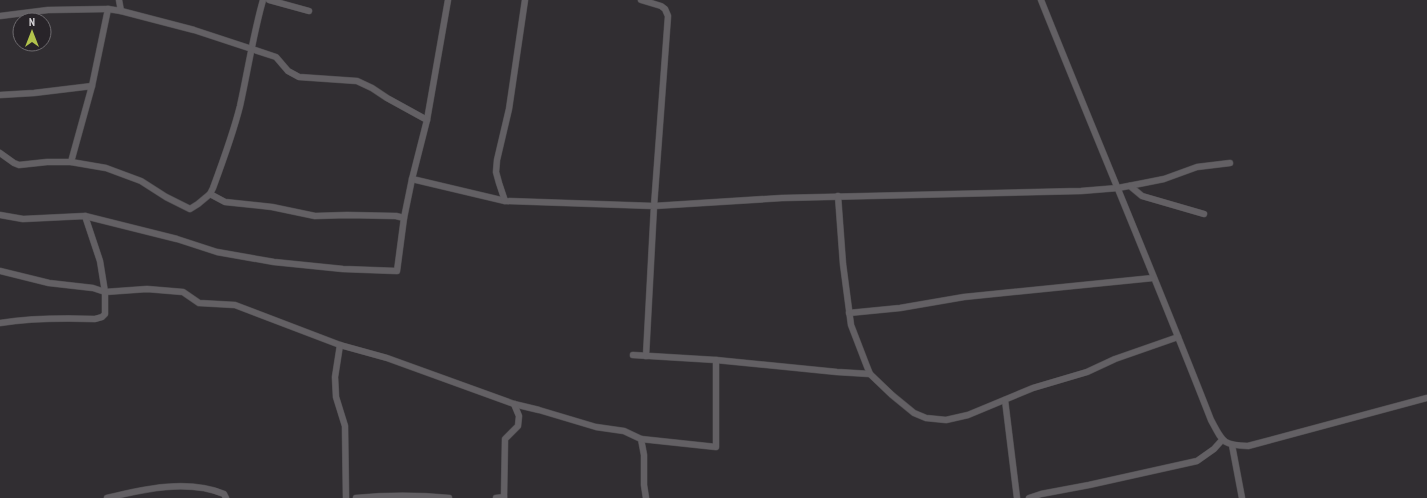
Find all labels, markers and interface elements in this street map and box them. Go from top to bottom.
north arrow [12,12,52,52]
text: N [29,15,35,29]

